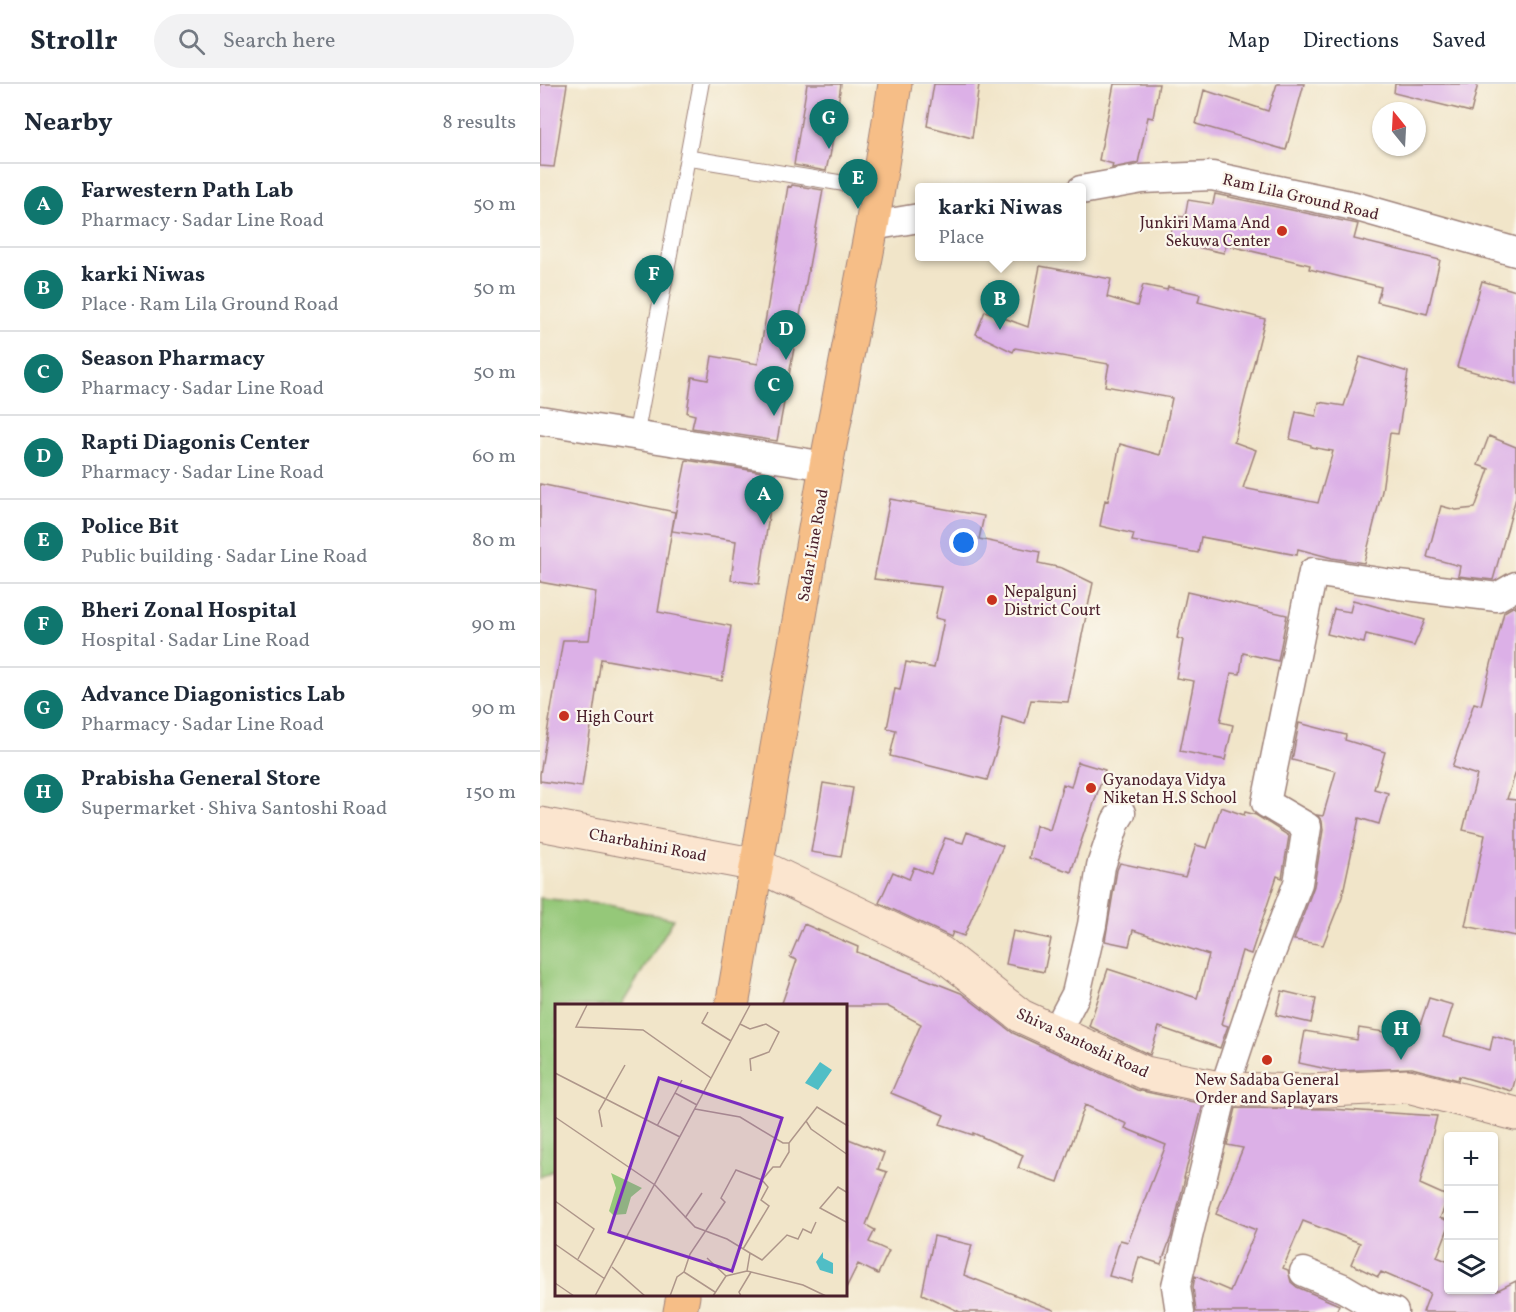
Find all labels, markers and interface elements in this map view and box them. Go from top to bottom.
search box [154,14,574,68]
text: Strollr [30,22,118,61]
icon: search [175,25,208,58]
text: Search here [223,26,335,57]
text: Map [1228,27,1270,56]
text: Directions [1303,27,1399,56]
text: Saved [1432,27,1486,56]
pin: G [810,100,848,149]
north arrow [1372,102,1426,156]
text: Nearby [24,105,113,141]
text: 8 results [443,109,516,137]
pin: E [838,160,878,209]
street label: Ram Lila Ground Road [1220,169,1381,227]
text: Farwestern Path Lab [81,176,293,207]
popup [915,183,1086,261]
text: A [36,191,51,219]
text: 50 m [473,191,516,219]
text: karki Niwas [938,193,1063,224]
text: Pharmacy · Sadar Line Road [81,207,324,235]
place label: Junkiri Mama And Sekuwa Center [1140,213,1270,253]
text: Place [938,224,984,252]
marker: Junkiri Mama And Sekuwa Center [1275,224,1289,238]
pin: F [634,256,674,305]
text: karki Niwas [81,260,205,291]
text: B [37,275,50,303]
text: 50 m [473,275,516,303]
pin: B [980,280,1020,330]
text: Place · Ram Lila Ground Road [81,291,339,319]
pin: D [766,310,806,360]
text: Season Pharmacy [81,344,265,375]
text: C [37,359,50,387]
text: 50 m [473,359,516,387]
pin: C [754,366,794,416]
text: Pharmacy · Sadar Line Road [81,375,324,403]
text: Rapti Diagonis Center [81,428,310,459]
text: D [36,443,51,471]
text: 60 m [472,443,516,471]
text: Pharmacy · Sadar Line Road [81,459,324,487]
pin: A [744,476,784,525]
street label: Sadar Line Road [793,487,835,603]
text: Police Bit [81,512,179,543]
text: E [37,527,50,555]
text: 80 m [472,527,516,555]
your location [949,528,978,557]
text: Public building · Sadar Line Road [81,543,368,571]
place label: Nepalgunj District Court [1004,582,1101,622]
marker: Nepalgunj District Court [985,593,999,607]
text: Bheri Zonal Hospital [81,596,297,627]
text: F [38,611,49,639]
text: 90 m [472,611,516,639]
text: Hospital · Sadar Line Road [81,627,310,655]
text: Advance Diagonistics Lab [81,680,345,711]
text: G [36,695,51,723]
text: 90 m [472,695,516,723]
place label: High Court [576,707,654,729]
marker: High Court [557,709,571,723]
text: Pharmacy · Sadar Line Road [81,711,324,739]
text: Prabisha General Store [81,764,321,795]
place label: Gyanodaya Vidya Niketan H.S School [1103,770,1237,810]
text: H [36,779,51,807]
text: 150 m [465,779,516,807]
marker: Gyanodaya Vidya Niketan H.S School [1084,781,1098,795]
text: Supermarket · Shiva Santoshi Road [81,795,387,823]
street label: Charbahini Road [587,824,708,868]
street label: Shiva Santoshi Road [1012,1003,1152,1084]
inset map [555,1004,848,1297]
pin: H [1382,1010,1420,1060]
marker: New Sadaba General Order and Saplayars [1260,1053,1274,1067]
place label: New Sadaba General Order and Saplayars [1195,1070,1339,1110]
map controls [1444,1132,1498,1294]
button: + [1444,1132,1498,1186]
button: − [1444,1186,1498,1240]
button: layers [1444,1240,1498,1294]

